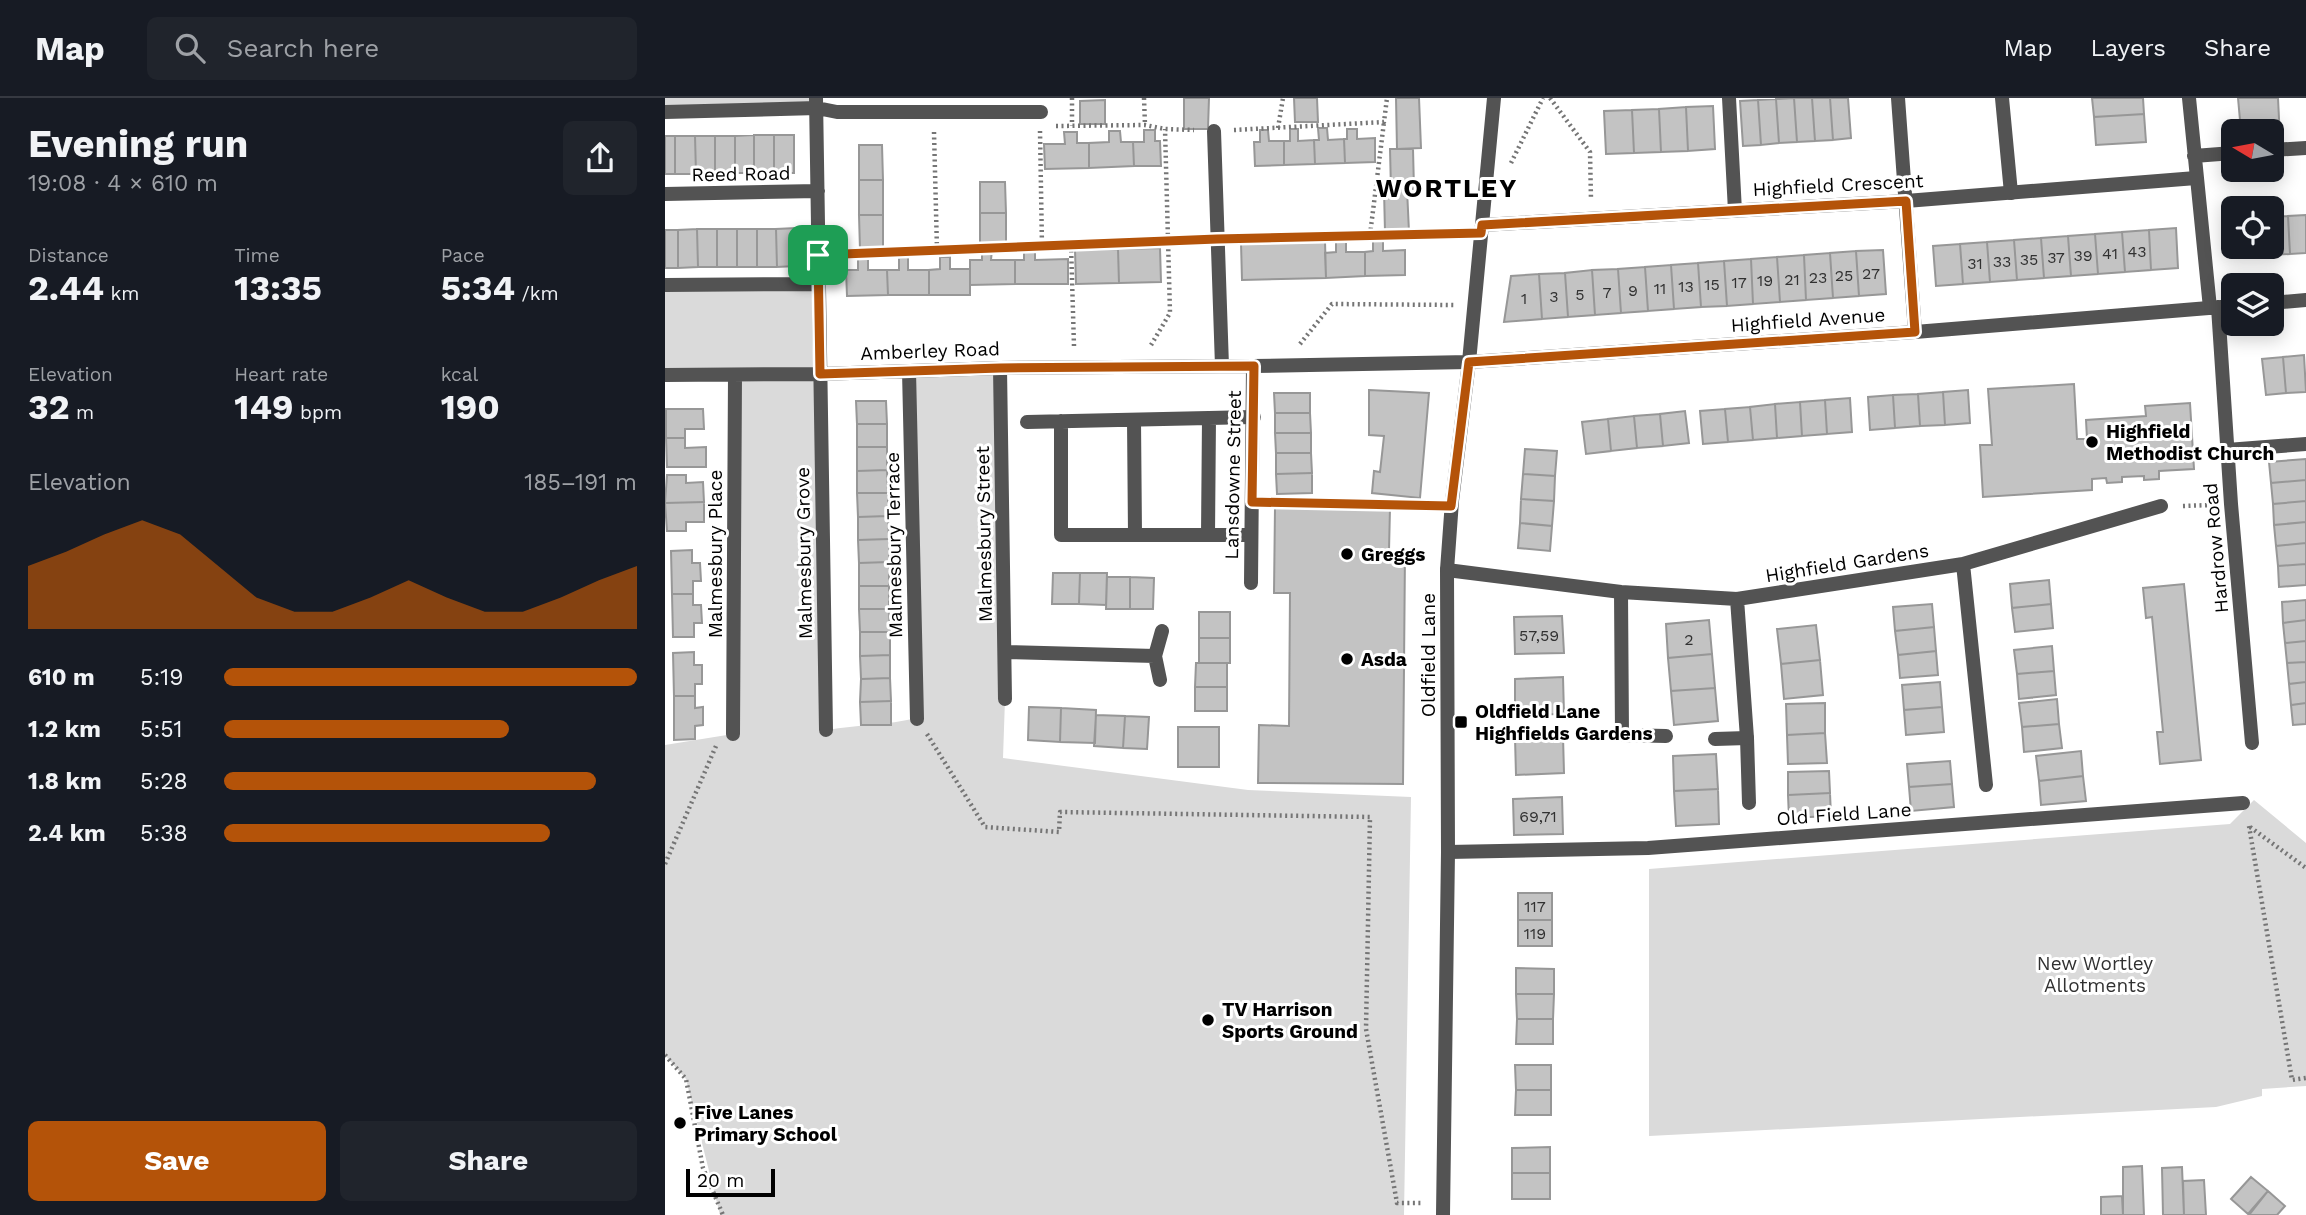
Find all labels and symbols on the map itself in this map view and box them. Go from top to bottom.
north arrow [2221,119,2284,182]
street label: Reed Road [691,162,791,186]
street label: Highfield Crescent [1752,169,1924,201]
district label: WORTLEY [1376,173,1518,203]
pin [788,225,848,285]
house number: 43 [2127,242,2147,261]
house number: 41 [2102,244,2118,263]
house number: 39 [2073,246,2093,265]
house number: 37 [2047,248,2065,267]
house number: 35 [2020,250,2038,269]
house number: 33 [1993,252,2011,271]
house number: 31 [1967,254,1983,273]
house number: 27 [1862,264,1880,283]
house number: 25 [1835,266,1853,285]
house number: 23 [1809,268,1827,287]
house number: 21 [1784,270,1800,289]
house number: 19 [1757,271,1773,290]
house number: 17 [1731,273,1747,292]
house number: 15 [1704,275,1720,294]
house number: 13 [1678,277,1694,296]
house number: 11 [1654,279,1666,298]
house number: 9 [1628,281,1638,300]
house number: 7 [1603,283,1612,302]
house number: 5 [1575,285,1585,304]
house number: 3 [1549,287,1559,306]
house number: 1 [1521,289,1527,308]
street label: Highfield Avenue [1730,303,1886,337]
street label: Amberley Road [860,337,1000,365]
street label: Lansdowne Street [1220,390,1246,560]
place label: Highfield Methodist Church [2106,420,2274,465]
marker: Highfield Methodist Church [2084,434,2100,450]
street label: Malmesbury Street [971,446,997,622]
street label: Malmesbury Terrace [881,452,907,638]
street label: Malmesbury Grove [791,467,817,639]
street label: Malmesbury Place [704,470,727,638]
street label: Hardrow Road [2199,482,2233,614]
street label: Highfield Gardens [1764,539,1930,587]
place label: Greggs [1361,543,1425,566]
marker: Greggs [1339,546,1355,562]
street label: Oldfield Lane [1417,593,1440,717]
house number: 57,59 [1519,626,1559,645]
house number: 2 [1684,630,1694,649]
place label: Asda [1361,648,1407,671]
marker: Asda [1339,651,1355,667]
place label: Oldfield Lane Highfields Gardens [1475,700,1653,745]
marker: Oldfield Lane Highfields Gardens [1453,714,1469,730]
street label: Old Field Lane [1776,798,1912,830]
house number: 69,71 [1519,807,1557,826]
house number: 117 [1524,897,1546,916]
house number: 119 [1524,924,1546,943]
park label: New Wortley Allotments [2037,952,2153,997]
place label: TV Harrison Sports Ground [1222,998,1358,1043]
marker: TV Harrison Sports Ground [1200,1012,1216,1028]
place label: Five Lanes Primary School [694,1101,838,1146]
marker: Five Lanes Primary School [672,1115,688,1131]
scale bar [686,1166,775,1198]

